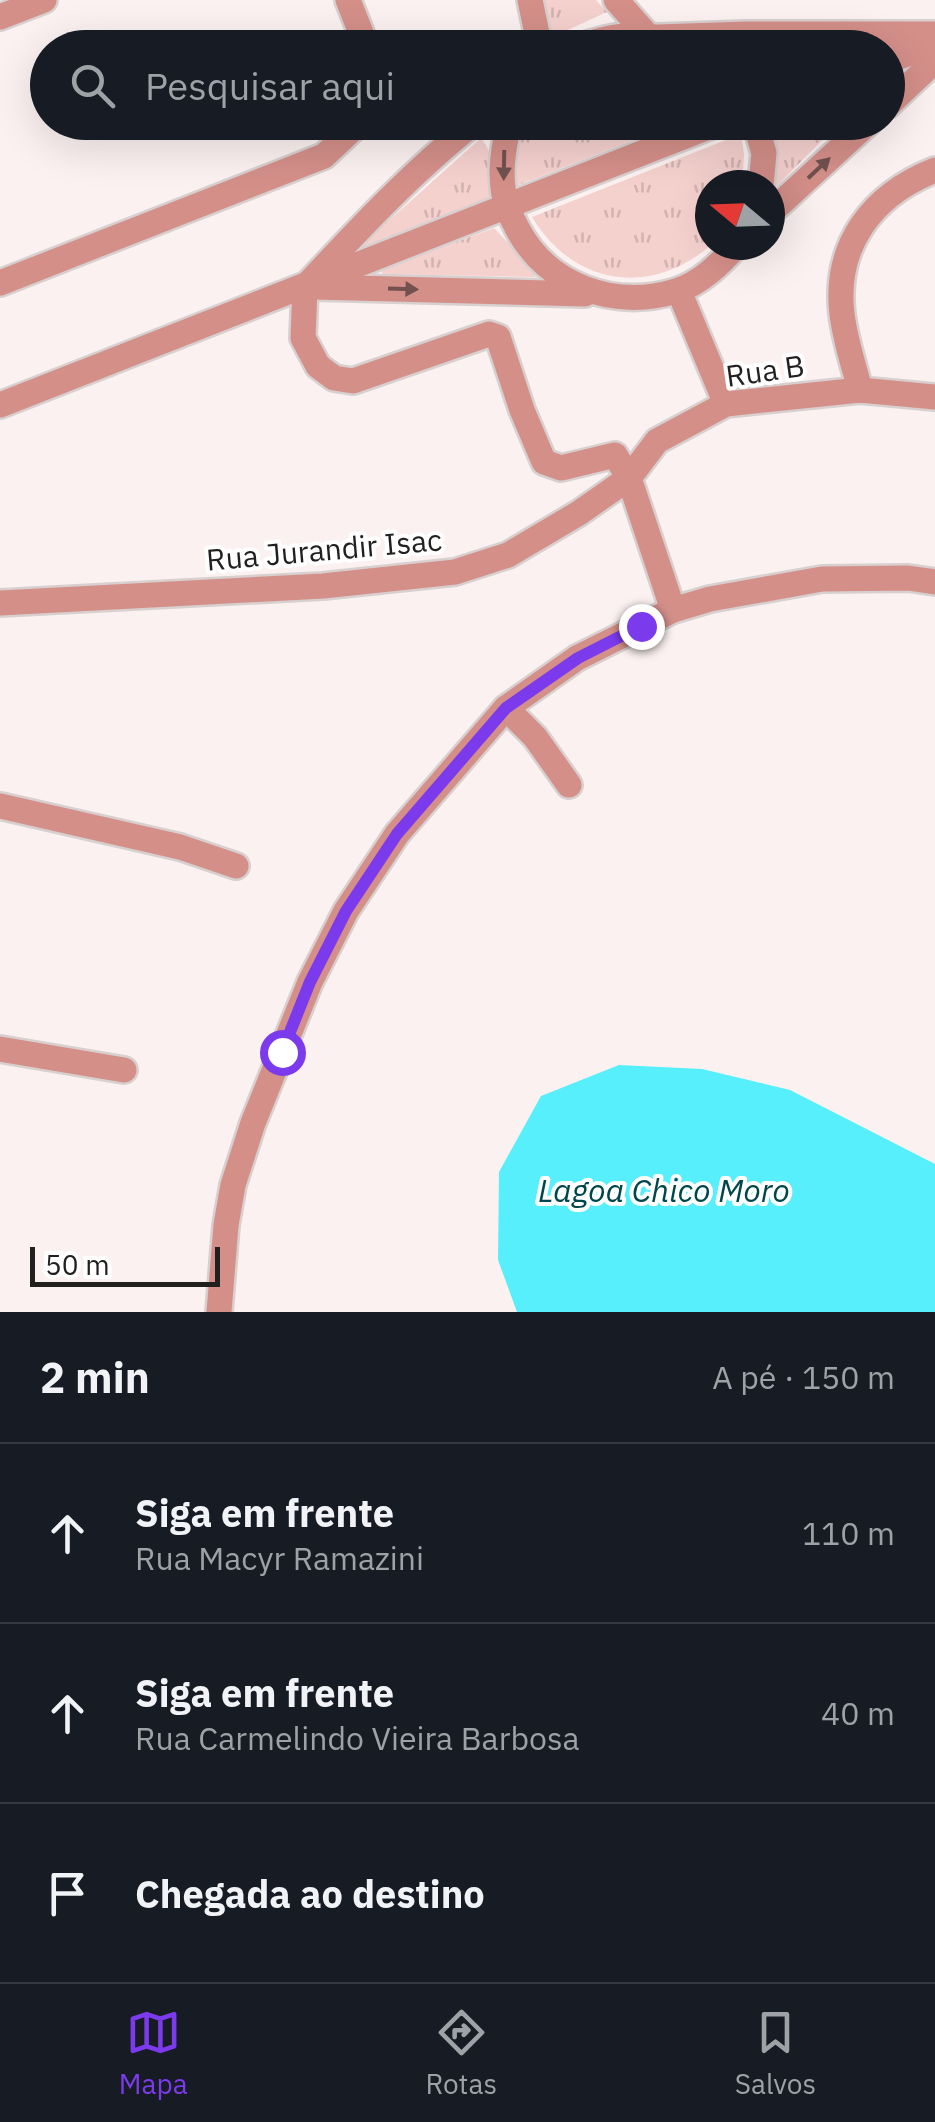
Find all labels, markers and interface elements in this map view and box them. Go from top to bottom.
search box [30,30,905,140]
icon: search [65,58,120,113]
text: Pesquisar aqui [145,61,395,110]
one-way arrow [495,150,511,181]
one-way arrow [807,157,831,180]
north arrow [695,170,785,260]
one-way arrow [387,282,419,298]
street label: Rua B [723,345,807,395]
street label: Rua Jurandir Isac [205,519,443,579]
route end [619,604,665,650]
route start [260,1030,306,1076]
water label: Lagoa Chico Moro [538,1169,790,1211]
scale bar [30,1242,220,1286]
text: 50 m [45,1246,110,1283]
text: 2 min [40,1350,150,1405]
text: A pé · 150 m [712,1356,895,1398]
text: Siga em frente [135,1488,394,1537]
icon: ahead [40,1506,95,1561]
text: 110 m [802,1512,895,1554]
text: Rua Macyr Ramazini [135,1537,424,1579]
text: Siga em frente [135,1668,394,1717]
icon: ahead [40,1686,95,1741]
text: 40 m [821,1692,895,1734]
text: Rua Carmelindo Vieira Barbosa [135,1717,580,1759]
icon: arrive [40,1866,95,1921]
text: Chegada ao destino [135,1869,485,1918]
tab: Mapa [119,2005,188,2102]
tab: Rotas [425,2005,497,2102]
tab: Salvos [735,2005,816,2102]

